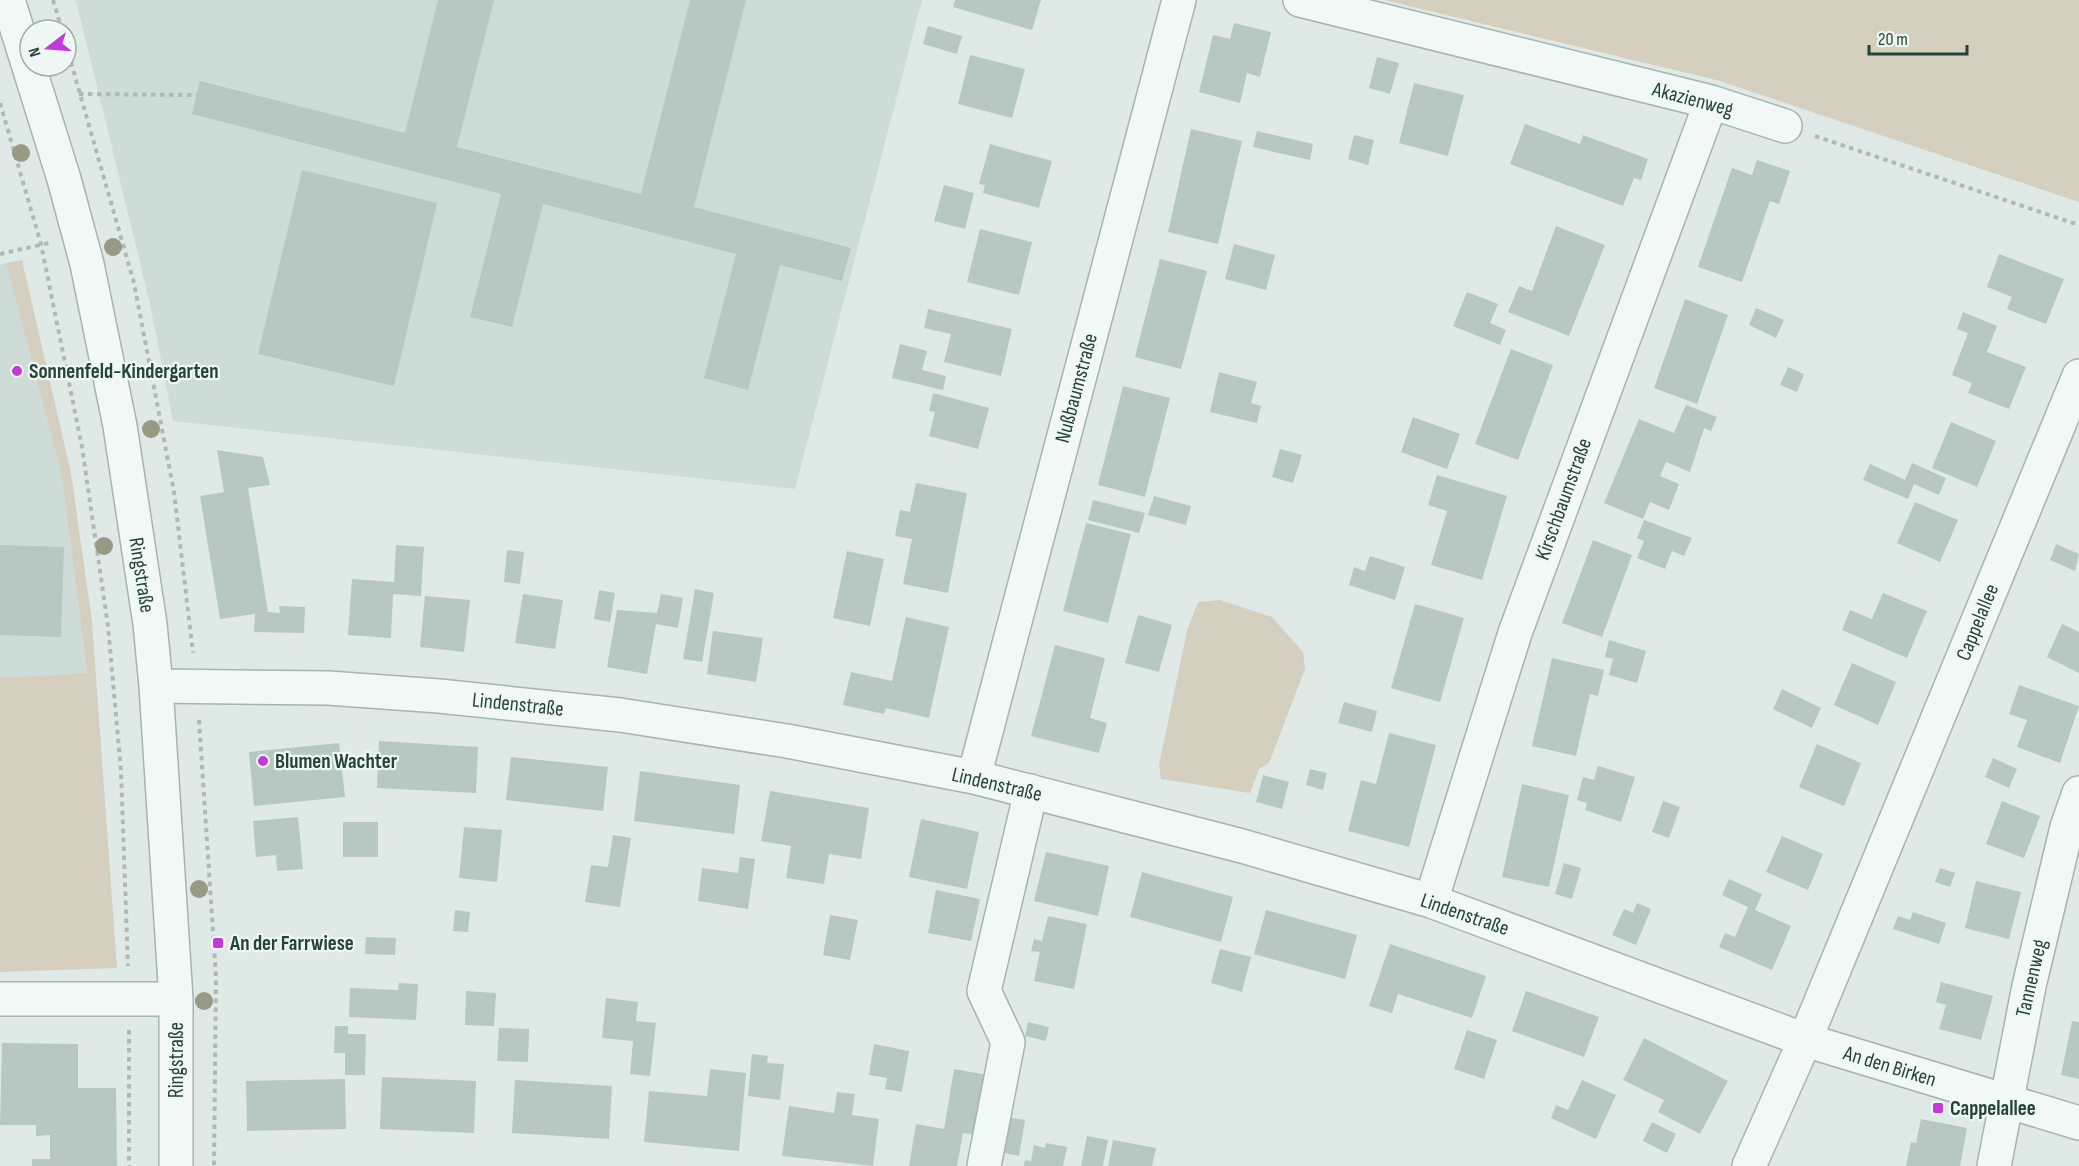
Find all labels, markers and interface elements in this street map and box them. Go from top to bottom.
north arrow [18,18,78,78]
scale bar [1869,18,1966,56]
text: 20 m [1878,29,1908,50]
text: N [25,45,45,59]
street label: Akazienweg [1649,76,1736,122]
street label: Nußbaumstraße [1050,331,1103,446]
place label: Sonnenfeld-Kindergarten [29,359,219,384]
marker: Sonnenfeld-Kindergarten [10,364,24,378]
street label: Kirschbaumstraße [1530,435,1597,564]
street label: Ringstraße [123,536,160,615]
street label: Cappelallee [1951,580,2004,664]
street label: Lindenstraße [471,687,565,722]
place label: Blumen Wachter [275,749,398,774]
marker: Blumen Wachter [256,754,270,768]
street label: Lindenstraße [949,762,1044,807]
street label: Lindenstraße [1417,888,1512,941]
place label: An der Farrwiese [229,931,354,956]
marker: An der Farrwiese [211,936,225,950]
street label: Tannenweg [2010,937,2053,1019]
street label: Ringstraße [164,1022,189,1098]
street label: An den Birken [1840,1040,1939,1092]
place label: Cappelallee [1950,1096,2036,1121]
marker: Cappelallee [1931,1101,1945,1115]

